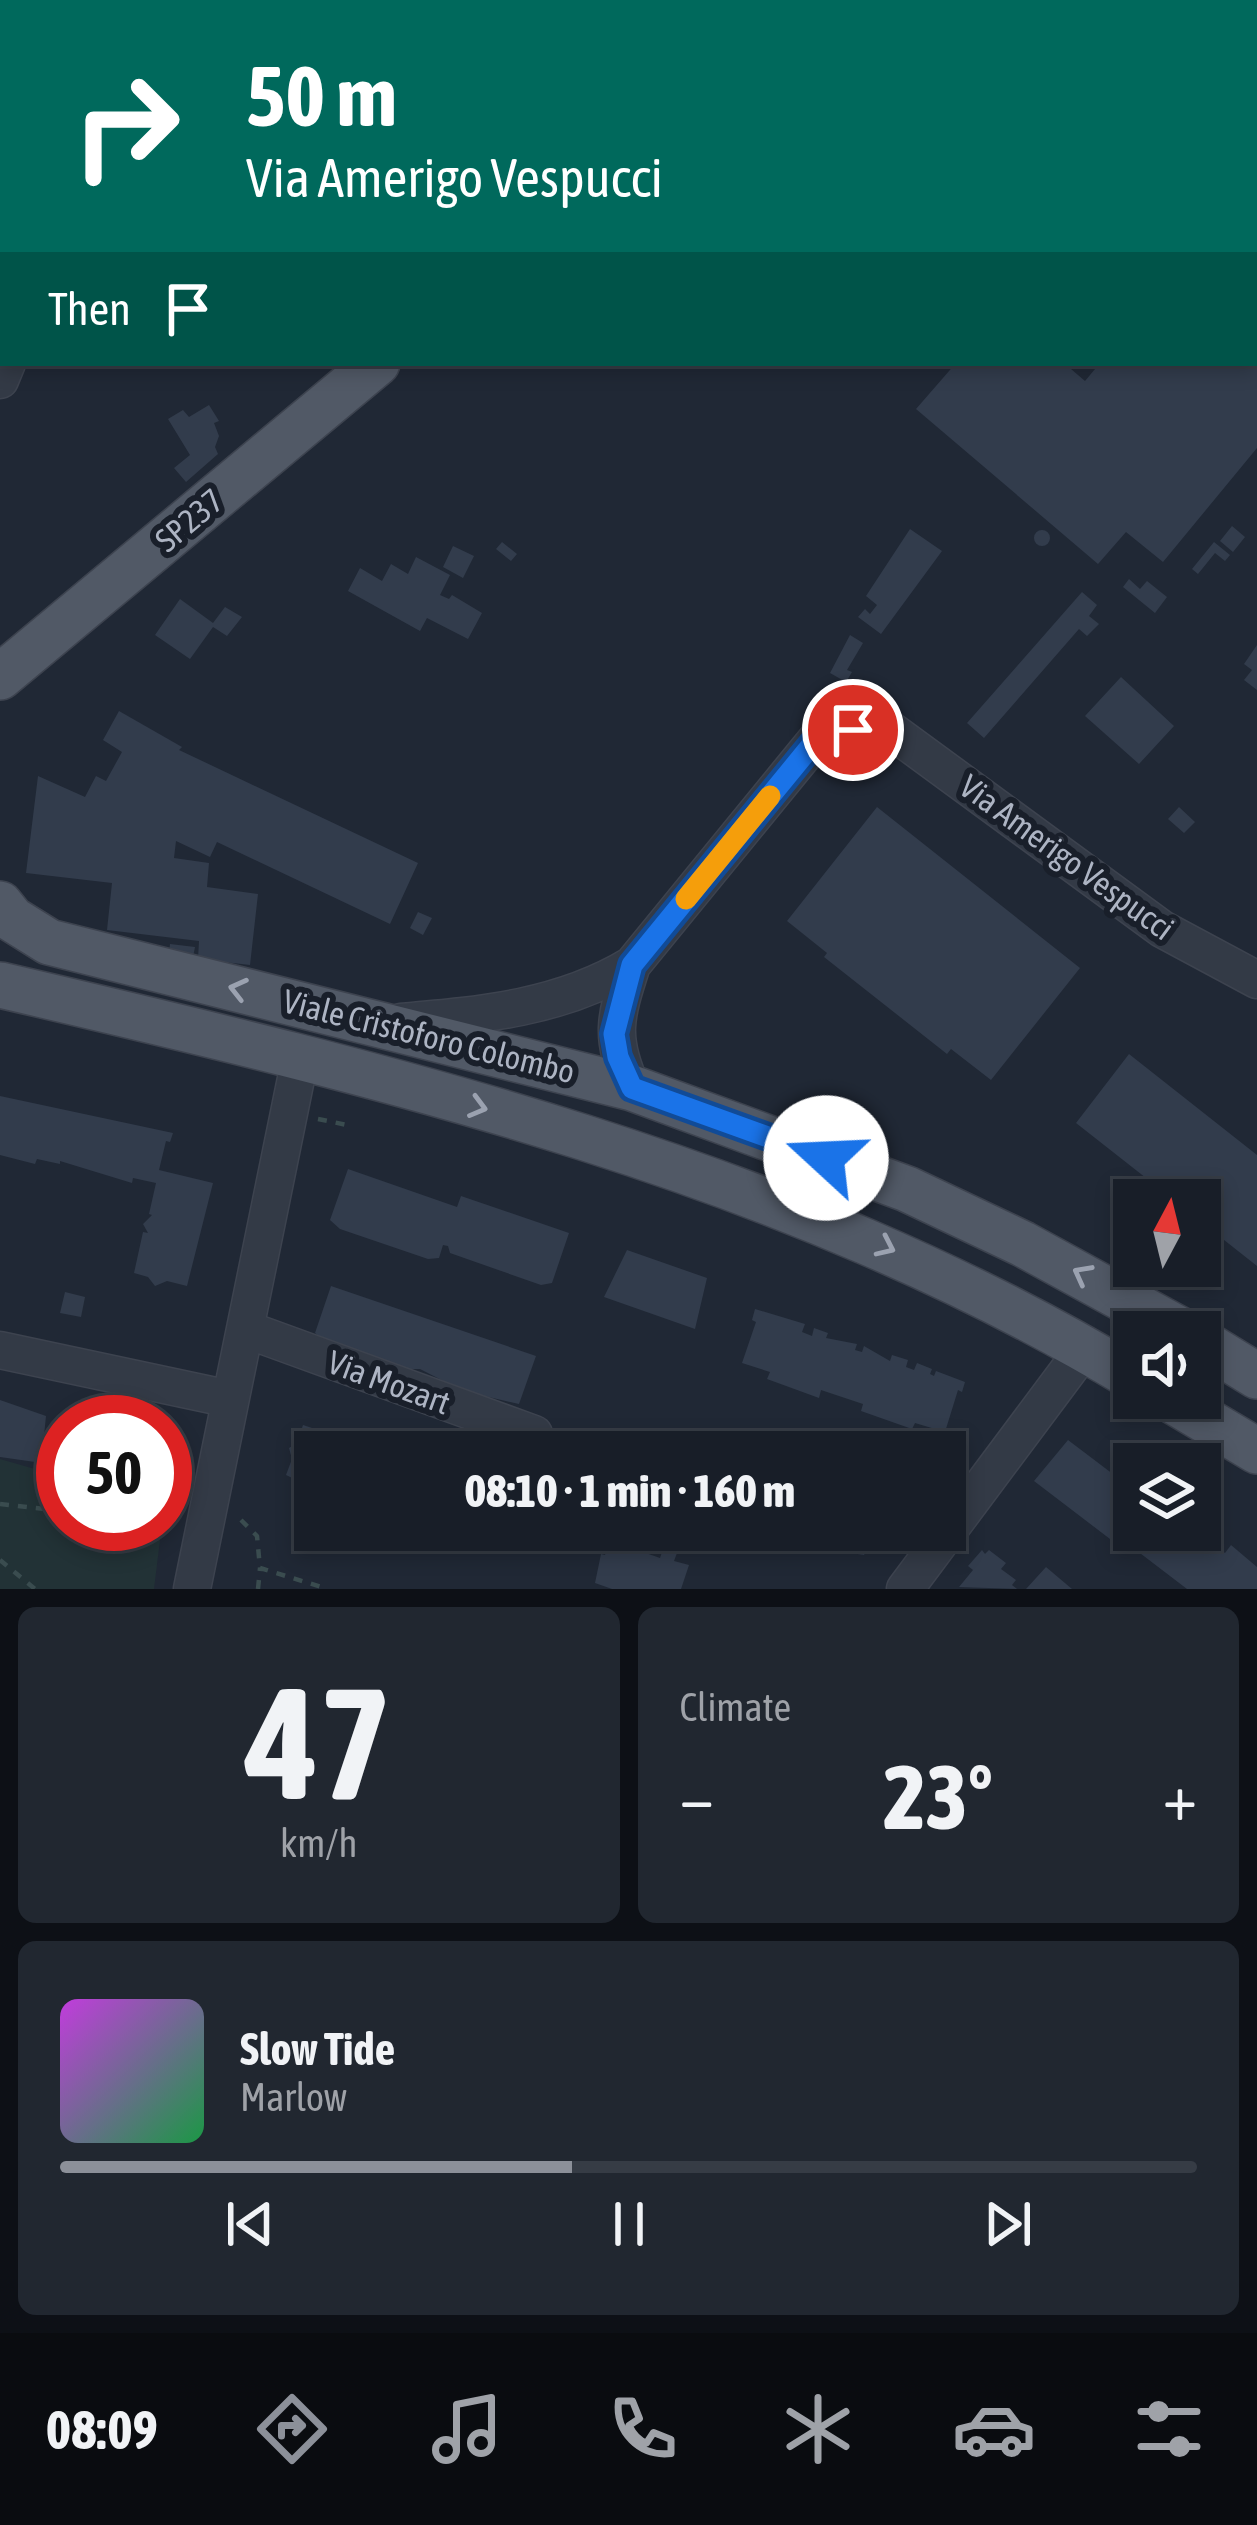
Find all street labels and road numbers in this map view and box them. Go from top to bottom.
street label: SP237 [147,481,231,559]
street label: Via Amerigo Vespucci [953,767,1181,947]
street label: Viale Cristoforo Colombo [279,981,579,1091]
street label: Via Mozart [323,1342,455,1422]

